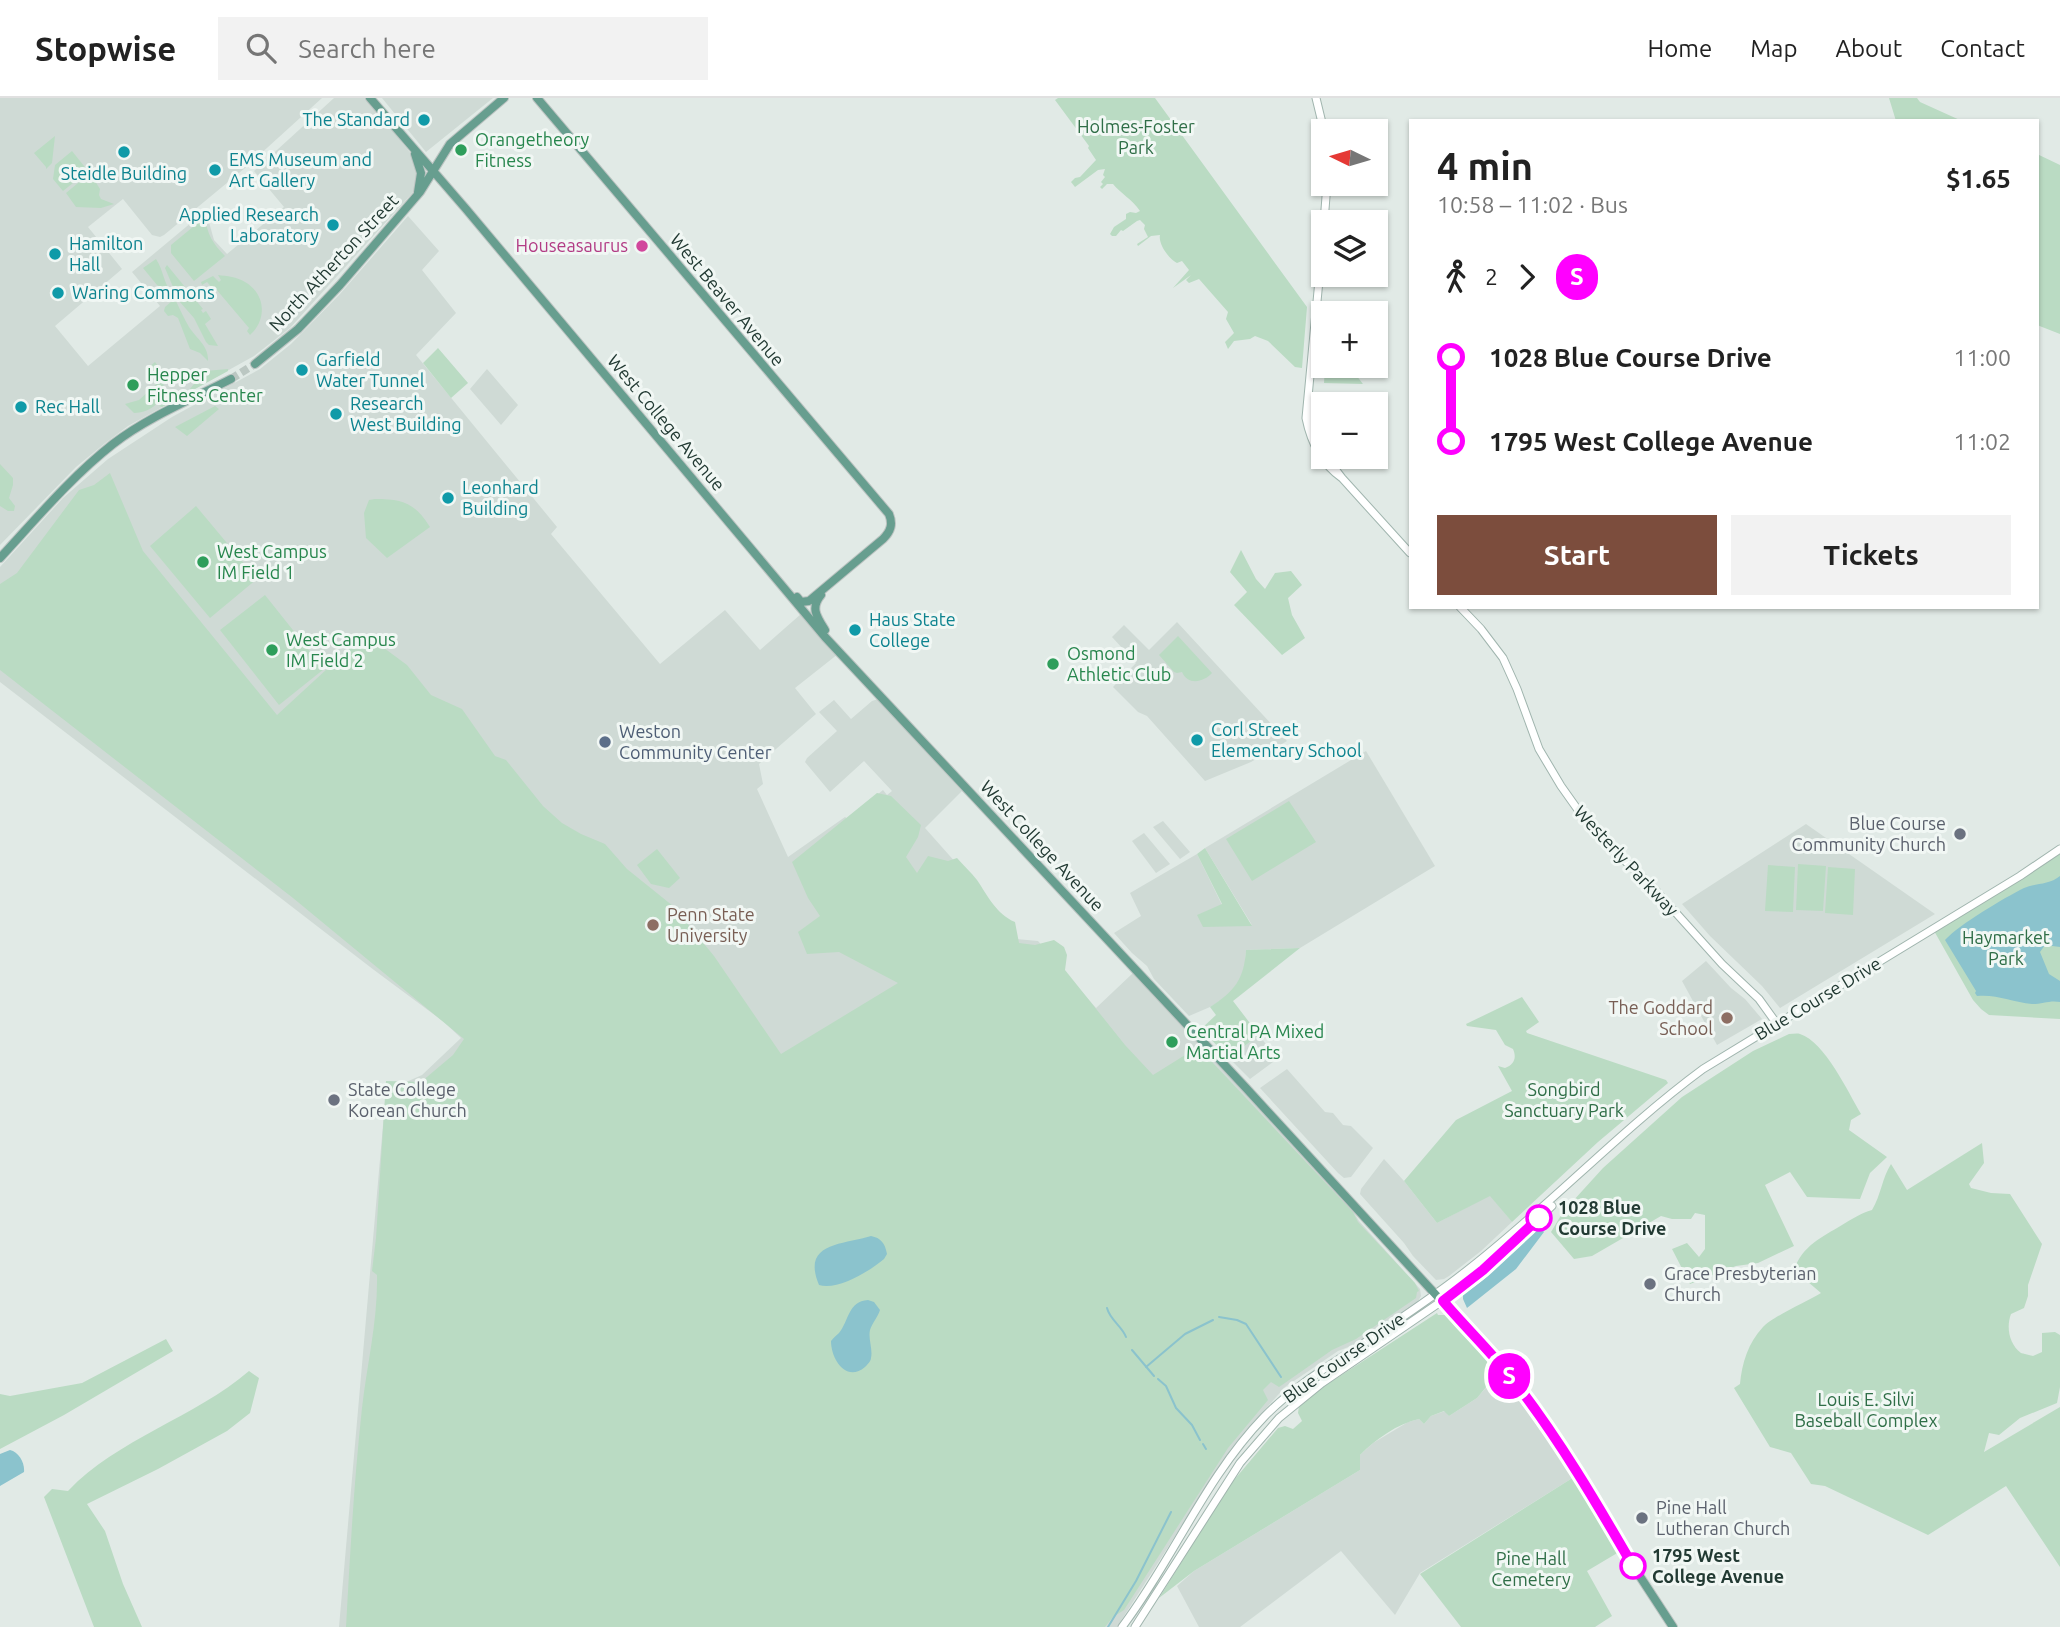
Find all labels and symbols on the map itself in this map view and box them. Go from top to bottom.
place label: The Standard [303,109,410,129]
marker: The Standard [416,112,432,128]
park label: Holmes-Foster Park [1077,116,1195,157]
north arrow [1311,119,1388,196]
place label: Orangetheory Fitness [475,129,590,170]
marker: Orangetheory Fitness [453,142,469,158]
marker: Steidle Building [116,144,132,160]
place label: EMS Museum and Art Gallery [229,149,372,190]
marker: EMS Museum and Art Gallery [207,162,223,178]
place label: Steidle Building [61,163,187,183]
street label: North Atherton Street [265,190,402,335]
place label: Applied Research Laboratory [179,204,319,245]
marker: Applied Research Laboratory [325,217,341,233]
street label: West Beaver Avenue [667,229,789,369]
place label: Hamilton Hall [69,233,143,274]
place label: Houseasaurus [515,235,628,255]
marker: Houseasaurus [634,238,650,254]
marker: Hamilton Hall [47,246,63,262]
place label: Waring Commons [72,282,215,302]
marker: Waring Commons [50,285,66,301]
place label: Garfield Water Tunnel [316,349,425,390]
street label: West College Avenue [604,350,729,494]
marker: Garfield Water Tunnel [294,362,310,378]
place label: Hepper Fitness Center [147,364,263,405]
marker: Hepper Fitness Center [125,377,141,393]
place label: Research West Building [350,393,462,434]
place label: Rec Hall [35,396,100,416]
marker: Rec Hall [13,399,29,415]
marker: Research West Building [328,406,344,422]
place label: Leonhard Building [462,477,539,518]
marker: Leonhard Building [440,490,456,506]
place label: West Campus IM Field 1 [217,541,327,582]
marker: West Campus IM Field 1 [195,554,211,570]
place label: Haus State College [869,609,956,650]
marker: Haus State College [847,622,863,638]
place label: West Campus IM Field 2 [286,629,396,670]
marker: West Campus IM Field 2 [264,642,280,658]
place label: Osmond Athletic Club [1067,643,1171,684]
marker: Osmond Athletic Club [1045,656,1061,672]
place label: Corl Street Elementary School [1211,719,1362,760]
place label: Weston Community Center [619,721,772,762]
marker: Corl Street Elementary School [1189,732,1205,748]
marker: Weston Community Center [597,734,613,750]
street label: West College Avenue [977,776,1108,915]
street label: Westerly Parkway [1571,801,1683,920]
place label: Blue Course Community Church [1792,813,1946,854]
marker: Blue Course Community Church [1952,826,1968,842]
place label: Penn State University [667,904,755,945]
marker: Penn State University [645,917,661,933]
park label: Haymarket Park [1962,927,2050,968]
street label: Blue Course Drive [1751,953,1884,1044]
place label: The Goddard School [1609,997,1713,1038]
marker: The Goddard School [1719,1010,1735,1026]
place label: Central PA Mixed Martial Arts [1186,1021,1324,1062]
marker: Central PA Mixed Martial Arts [1164,1034,1180,1050]
place label: State College Korean Church [348,1079,467,1120]
park label: Songbird Sanctuary Park [1504,1079,1624,1120]
marker: State College Korean Church [326,1092,342,1108]
place label: 1028 Blue Course Drive [1558,1197,1666,1238]
marker: 1028 Blue Course Drive [1526,1205,1552,1231]
place label: Grace Presbyterian Church [1664,1263,1817,1304]
marker: Grace Presbyterian Church [1642,1276,1658,1292]
street label: Blue Course Drive [1279,1308,1408,1407]
line badge: S [1486,1353,1532,1399]
park label: Louis E. Silvi Baseball Complex [1794,1389,1938,1430]
place label: Pine Hall Lutheran Church [1656,1497,1790,1538]
marker: Pine Hall Lutheran Church [1634,1510,1650,1526]
place label: 1795 West College Avenue [1652,1545,1784,1586]
park label: Pine Hall Cemetery [1491,1548,1571,1589]
marker: 1795 West College Avenue [1620,1553,1646,1579]

